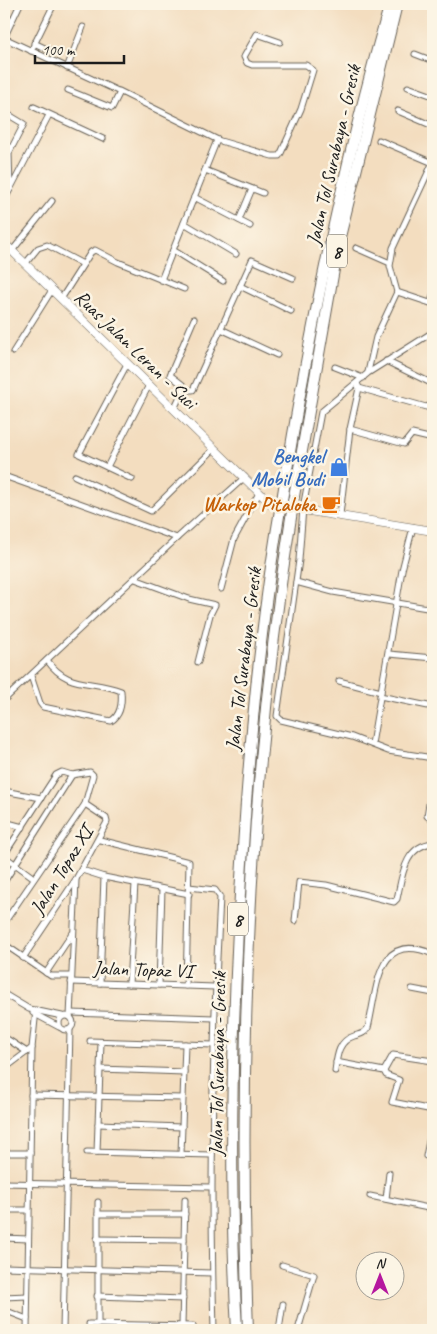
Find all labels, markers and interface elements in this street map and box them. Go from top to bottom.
scale bar [35,32,124,64]
text: 100 m [42,41,76,60]
street label: Jalan Tol Surabaya - Gresik [300,61,367,249]
road number: 8 [327,235,347,268]
street label: Ruas Jalan Leran - Suci [69,285,204,416]
place label: Bengkel Mobil Budi [251,444,328,492]
shop icon: Bengkel Mobil Budi [328,456,350,478]
place label: Warkop Pitaloka [203,492,318,517]
cafe icon: Warkop Pitaloka [320,493,342,515]
street label: Jalan Tol Surabaya - Gresik [220,564,267,753]
street label: Jalan Topaz XI [24,817,101,920]
road number: 8 [228,902,248,936]
street label: Jalan Topaz VI [92,955,198,984]
street label: Jalan Tol Surabaya - Gresik [203,970,232,1157]
north arrow [354,1252,404,1302]
text: N [376,1255,387,1272]

